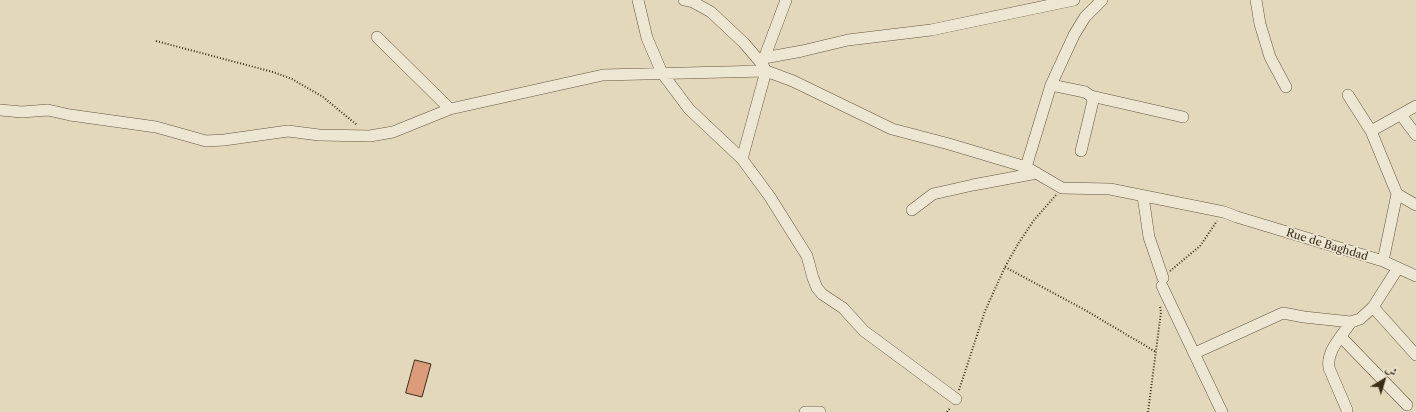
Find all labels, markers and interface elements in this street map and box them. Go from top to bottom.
street label: Rue de Baghdad [1284,226,1370,264]
north arrow [1364,360,1404,400]
text: ش [1383,362,1400,379]

